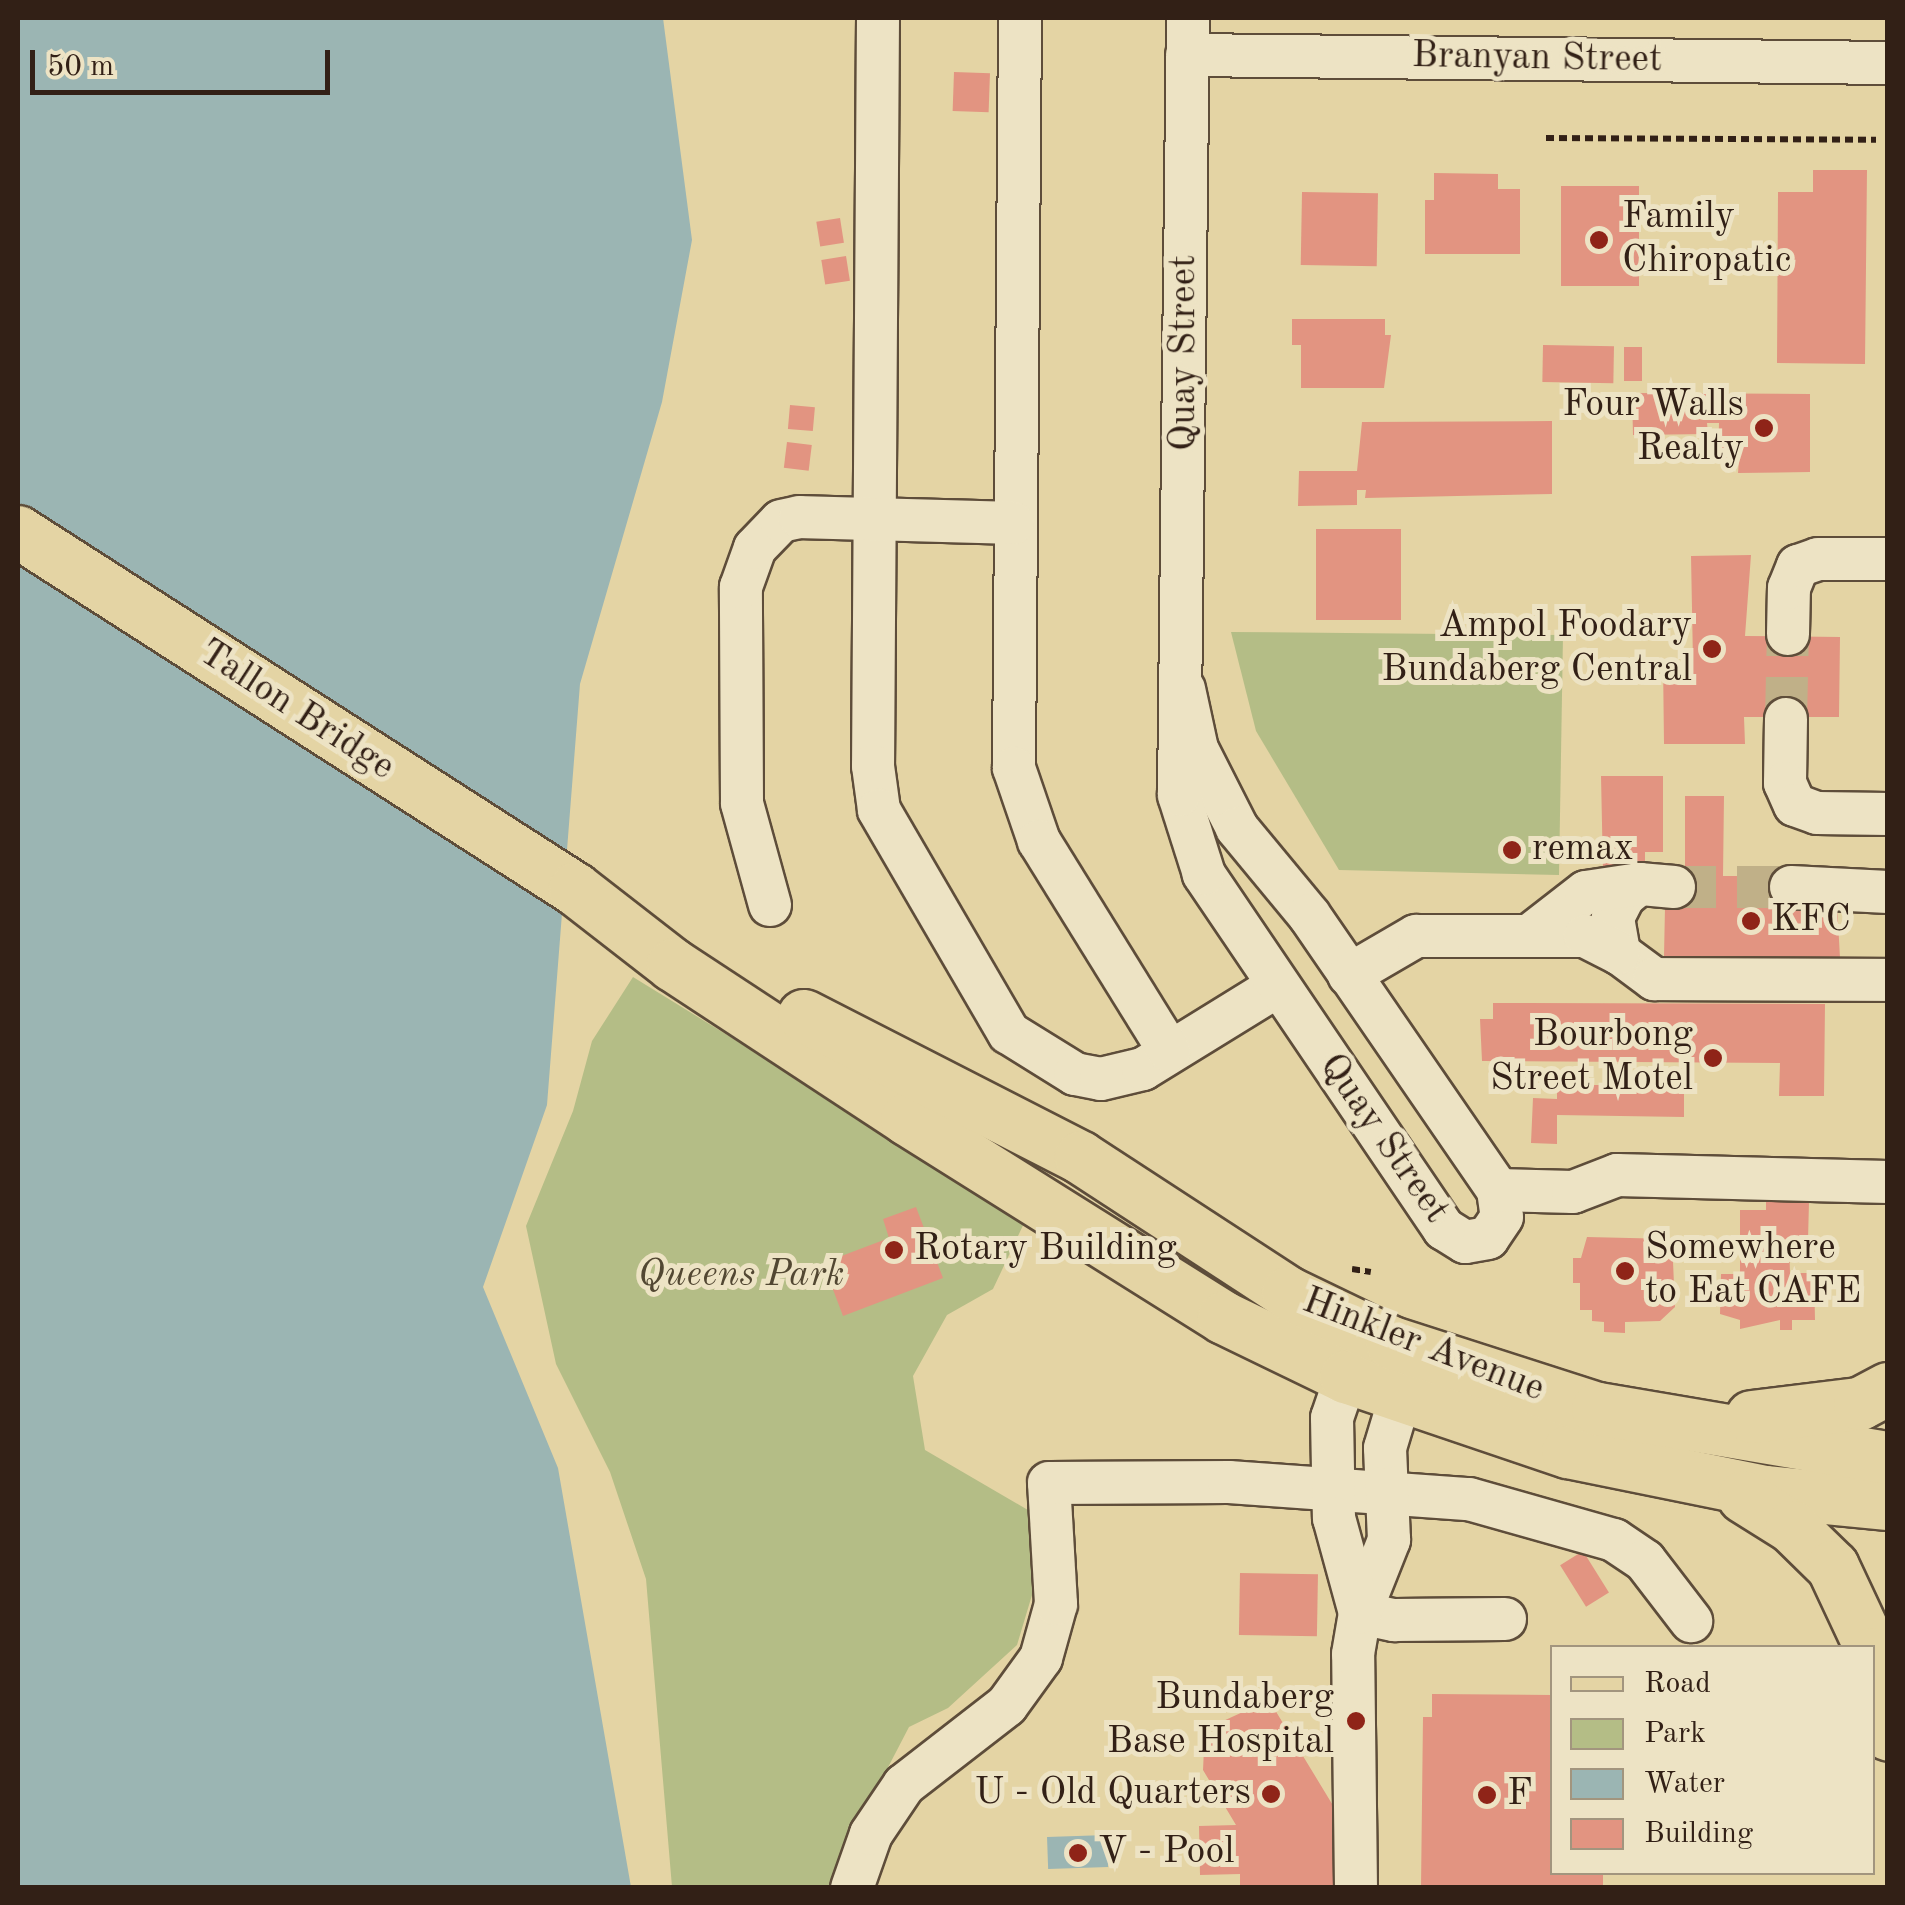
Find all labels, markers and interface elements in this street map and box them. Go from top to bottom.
scale bar [35,30,335,92]
street label: Branyan Street [1411,34,1663,84]
text: 50 m [47,52,114,82]
place label: Family Chiropatic [1622,195,1791,284]
marker: Family Chiropatic [1586,227,1612,253]
street label: Quay Street [1162,255,1208,451]
place label: Four Walls Realty [1562,383,1744,472]
marker: Four Walls Realty [1753,417,1775,439]
place label: Ampol Foodary Bundaberg Central [1381,604,1692,694]
street label: Tallon Bridge [190,631,402,791]
marker: Ampol Foodary Bundaberg Central [1701,638,1723,660]
place label: remax [1532,827,1634,873]
marker: remax [1501,839,1523,861]
place label: KFC [1771,898,1851,944]
marker: KFC [1740,910,1762,932]
place label: Bourbong Street Motel [1490,1013,1693,1102]
street label: Quay Street [1308,1045,1458,1233]
marker: Bourbong Street Motel [1702,1047,1724,1069]
place label: Somewhere to Eat CAFE [1645,1226,1861,1316]
place label: Rotary Building [914,1227,1177,1273]
marker: Rotary Building [883,1239,905,1261]
park label: Queens Park [638,1253,844,1299]
marker: Somewhere to Eat CAFE [1614,1260,1636,1282]
street label: Hinkler Avenue [1296,1279,1550,1413]
legend [1550,1645,1875,1875]
text: Road [1644,1669,1711,1699]
place label: Bundaberg Base Hospital [1107,1676,1334,1766]
marker: Bundaberg Base Hospital [1343,1708,1369,1734]
text: Park [1644,1719,1706,1749]
text: Water [1644,1769,1725,1799]
place label: U - Old Quarters [975,1771,1251,1817]
place label: F [1507,1772,1533,1818]
marker: U - Old Quarters [1260,1783,1282,1805]
marker: F [1476,1784,1498,1806]
text: Building [1644,1819,1753,1849]
place label: V - Pool [1098,1830,1234,1876]
marker: V - Pool [1067,1842,1089,1864]

